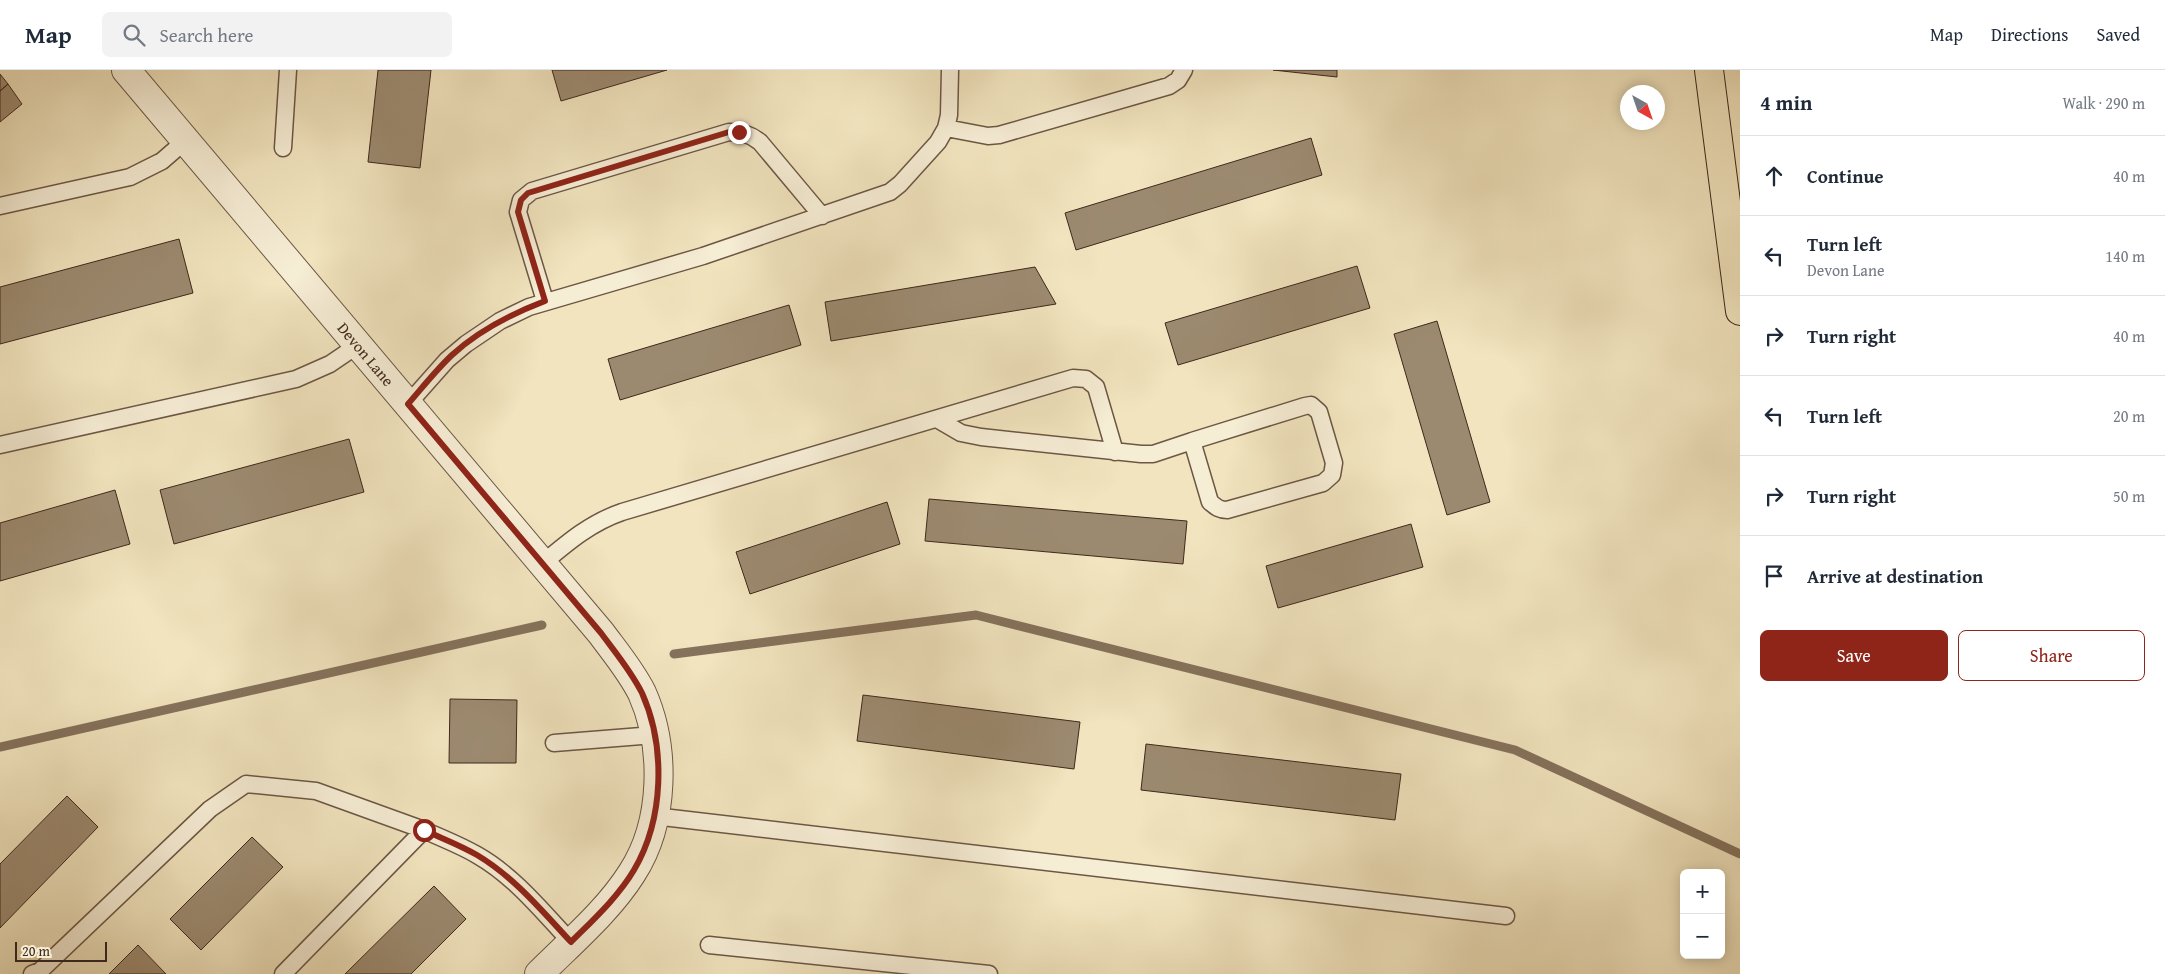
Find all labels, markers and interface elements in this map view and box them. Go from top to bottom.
search box [102,12,452,57]
text: Map [25,17,72,52]
icon: search [120,21,148,49]
text: Search here [160,21,253,49]
text: Map [1930,21,1963,48]
text: Directions [1991,21,2068,48]
text: Saved [2096,21,2140,48]
north arrow [1620,85,1665,130]
text: 4 min [1760,87,1812,118]
text: Walk · 290 m [2062,91,2145,115]
route end [728,121,751,144]
icon: ahead [1760,162,1788,190]
text: Continue [1807,162,1884,190]
text: 40 m [2113,164,2145,188]
text: Turn left [1807,230,1882,258]
icon: left [1760,242,1788,270]
text: 140 m [2105,244,2145,268]
text: Devon Lane [1807,258,1884,282]
street label: Devon Lane [332,317,400,391]
icon: right [1760,322,1788,350]
text: Turn right [1807,322,1896,350]
text: 40 m [2113,324,2145,348]
icon: left [1760,402,1788,430]
text: Turn left [1807,402,1882,430]
text: 20 m [2113,404,2145,428]
icon: right [1760,482,1788,510]
text: Turn right [1807,482,1896,510]
text: 50 m [2113,484,2145,508]
icon: arrive [1760,562,1788,590]
text: Arrive at destination [1807,562,1983,590]
button: Save [1760,630,1948,681]
button: Share [1958,630,2145,681]
route start [413,819,436,842]
map controls [1680,869,1725,959]
button: + [1680,869,1725,914]
button: − [1680,914,1725,959]
scale bar [15,939,108,962]
text: 20 m [22,941,50,961]

